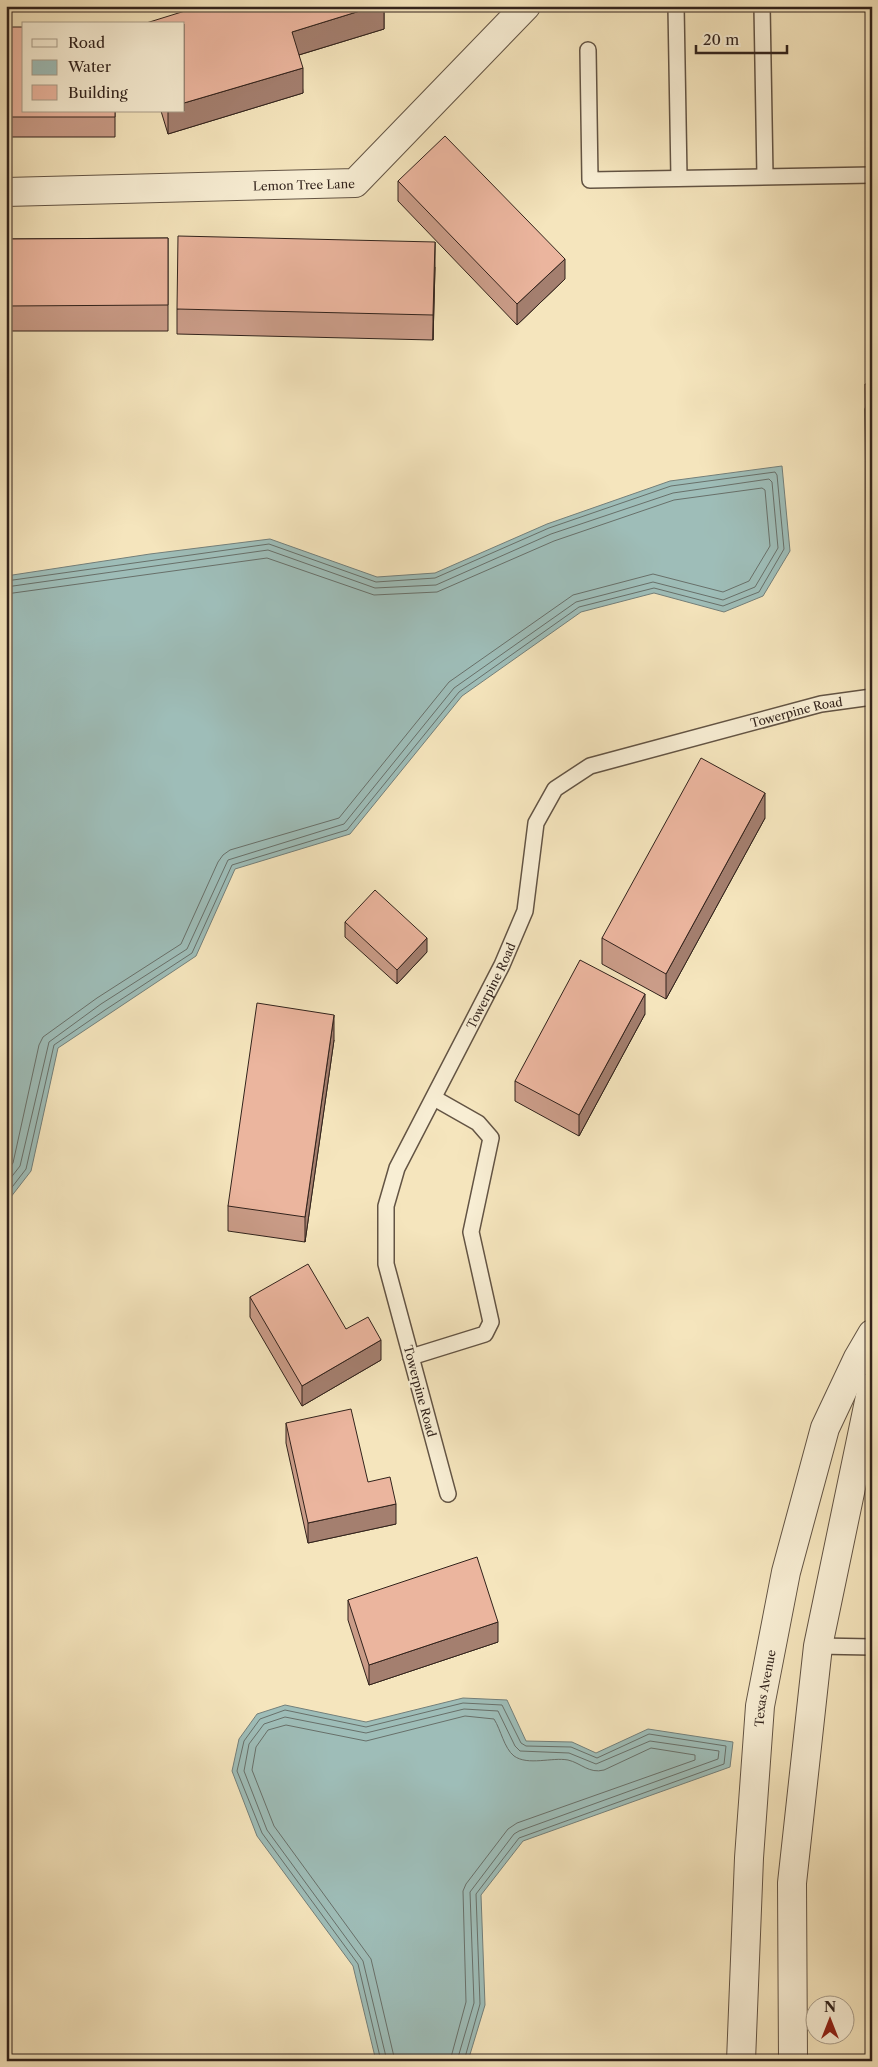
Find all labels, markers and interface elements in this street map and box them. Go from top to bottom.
legend [22,22,185,112]
scale bar [696,22,787,54]
text: 20 m [703,30,739,49]
text: Road [68,33,105,52]
text: Water [67,57,112,76]
text: Building [68,83,128,102]
street label: Lemon Tree Lane [253,176,355,193]
street label: Towerpine Road [749,694,844,730]
street label: Towerpine Road [463,939,519,1031]
street label: Towerpine Road [401,1343,440,1439]
street label: Texas Avenue [751,1648,778,1727]
north arrow [806,1994,856,2044]
text: N [824,1998,836,2016]

